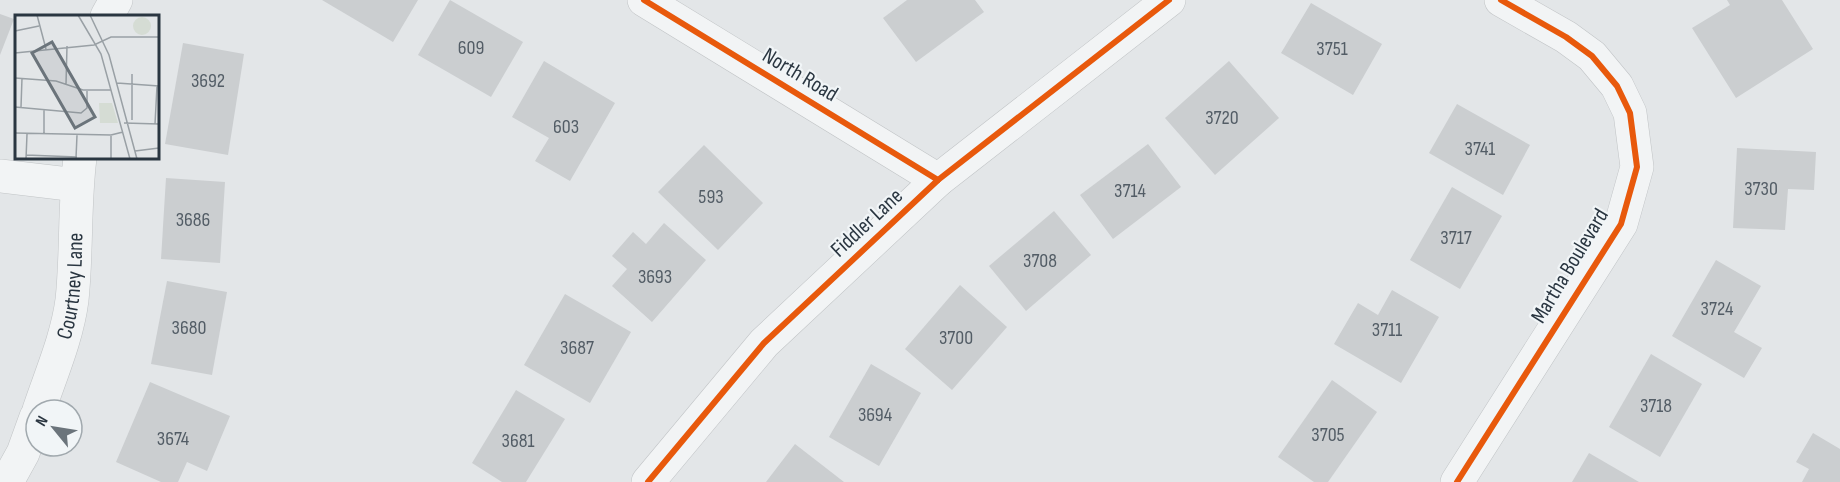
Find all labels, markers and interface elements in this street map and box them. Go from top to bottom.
inset map [15,15,159,159]
house number: 609 [458,36,484,60]
house number: 3751 [1316,37,1348,61]
street label: North Road [757,42,843,108]
house number: 3692 [191,69,225,93]
house number: 3720 [1205,106,1239,130]
house number: 603 [553,115,579,139]
house number: 3741 [1465,137,1495,161]
house number: 3730 [1744,177,1778,201]
house number: 3714 [1114,179,1146,203]
street label: Fiddler Lane [825,183,909,263]
house number: 593 [698,185,724,209]
street label: Martha Boulevard [1525,204,1615,328]
house number: 3686 [176,208,210,232]
house number: 3717 [1440,226,1472,250]
street label: Courtney Lane [51,232,89,342]
house number: 3708 [1023,249,1057,273]
house number: 3693 [638,265,672,289]
house number: 3724 [1701,297,1733,321]
house number: 3680 [172,316,206,340]
house number: 3711 [1372,318,1402,342]
house number: 3700 [939,326,973,350]
house number: 3687 [560,336,594,360]
house number: 3718 [1640,394,1672,418]
north arrow [24,398,84,458]
house number: 3694 [858,403,892,427]
text: N [32,413,53,430]
house number: 3705 [1311,423,1345,447]
house number: 3674 [157,427,189,451]
house number: 3681 [502,429,534,453]

